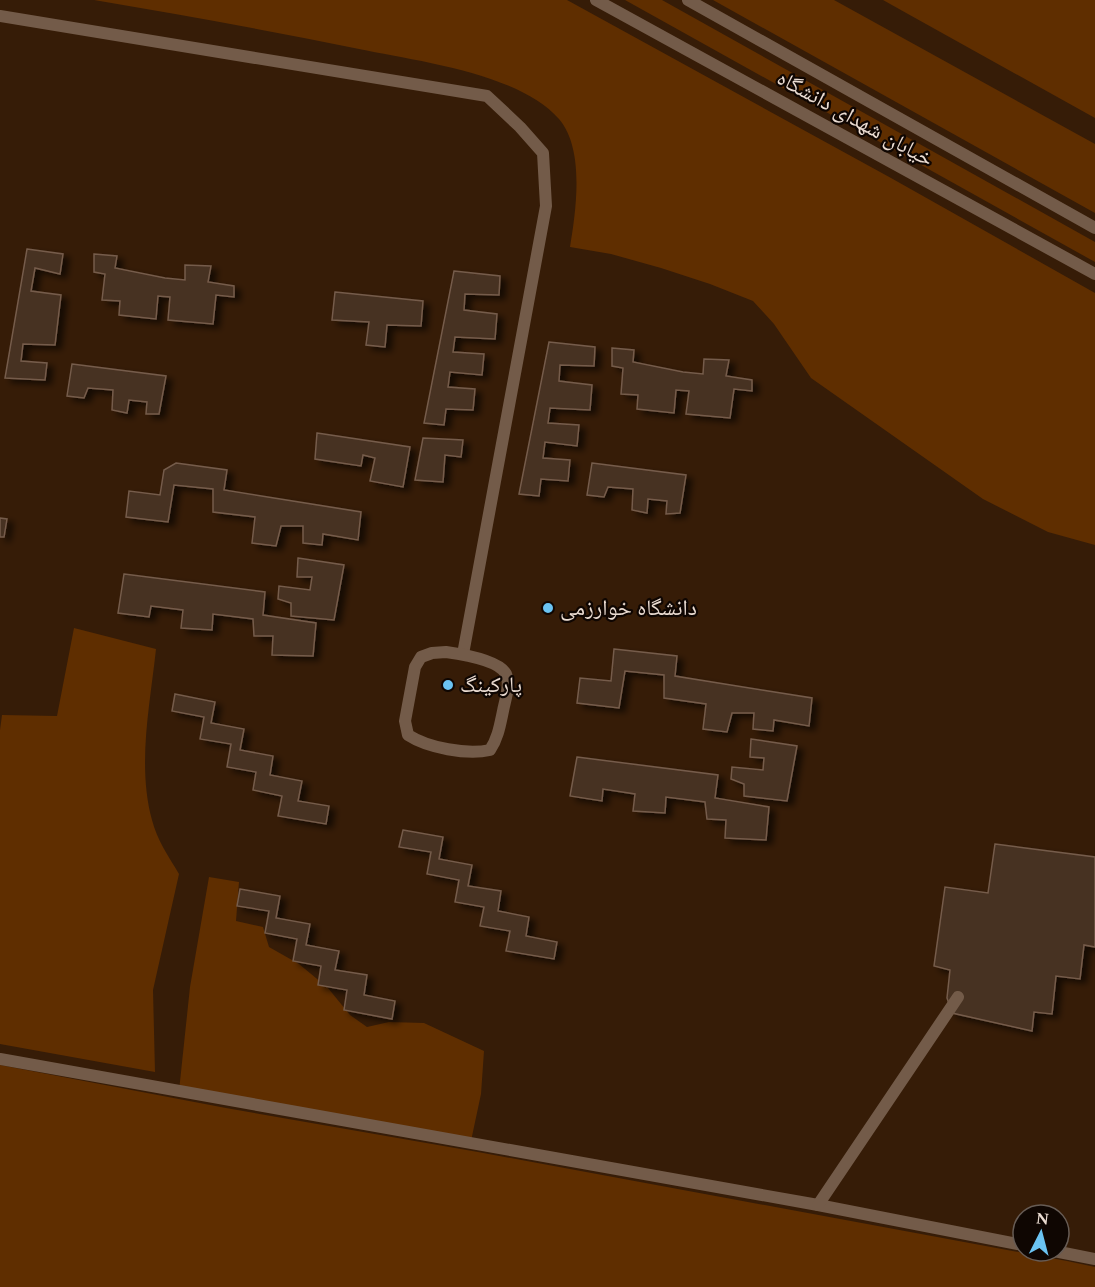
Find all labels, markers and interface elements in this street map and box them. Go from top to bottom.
street label: خیابان شهدای دانشگاه [771,62,939,176]
place label: دانشگاه خوارزمی [560,592,697,625]
marker: دانشگاه خوارزمی [541,601,555,615]
place label: پارکینگ [460,669,522,702]
marker: پارکینگ [441,678,455,692]
north arrow [1011,1203,1071,1263]
text: N [1035,1206,1050,1232]

